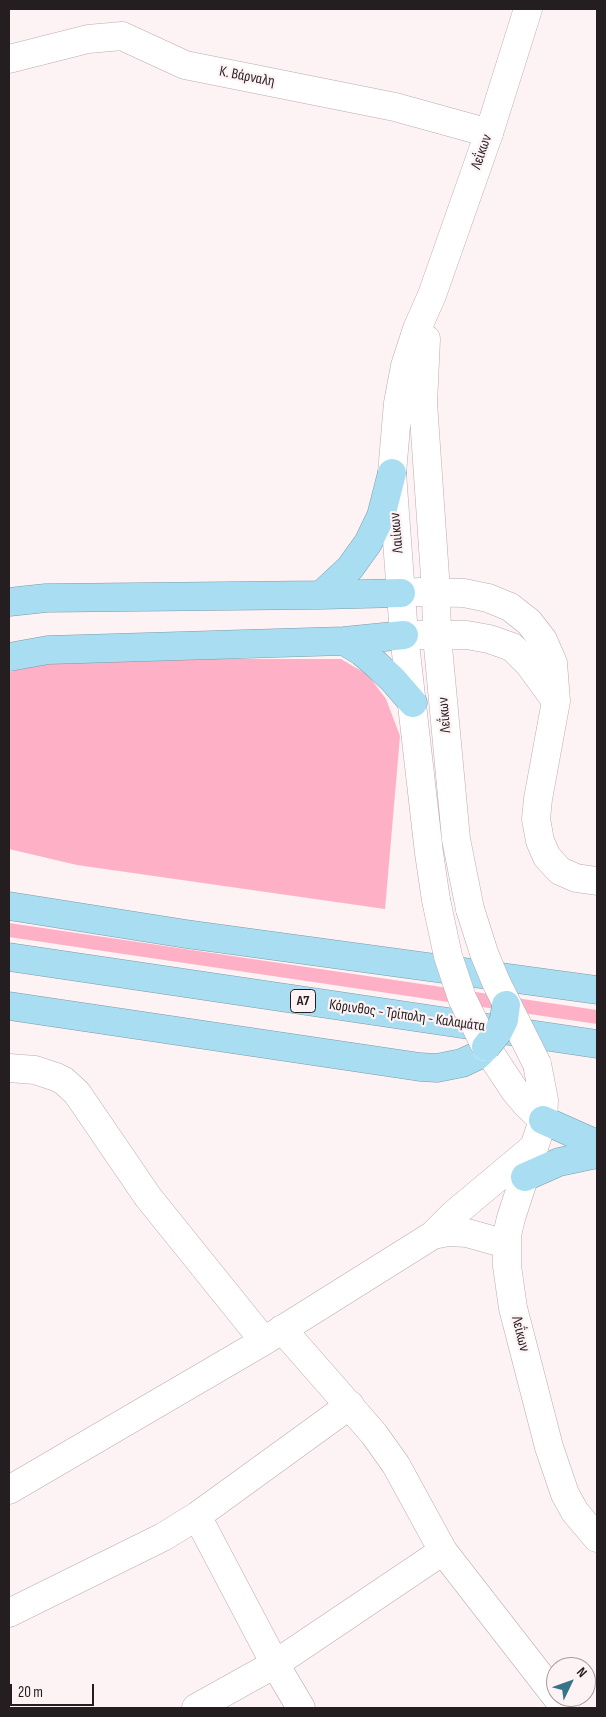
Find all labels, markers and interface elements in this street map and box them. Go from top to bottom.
street label: Κ. Βάρναλη [218,63,276,91]
street label: Λεΐκων [468,132,496,172]
street label: Λαιίκων [386,512,408,554]
street label: Λεΐκων [434,696,456,734]
road number: Α7 [290,989,316,1012]
street label: Κόρινθος - Τρίπολη - Καλαμάτα [328,996,486,1036]
street label: Λεΐκων [507,1314,533,1354]
north arrow [546,1657,596,1707]
text: N [573,1664,591,1681]
scale bar [12,1674,96,1706]
text: 20 m [18,1683,43,1702]

